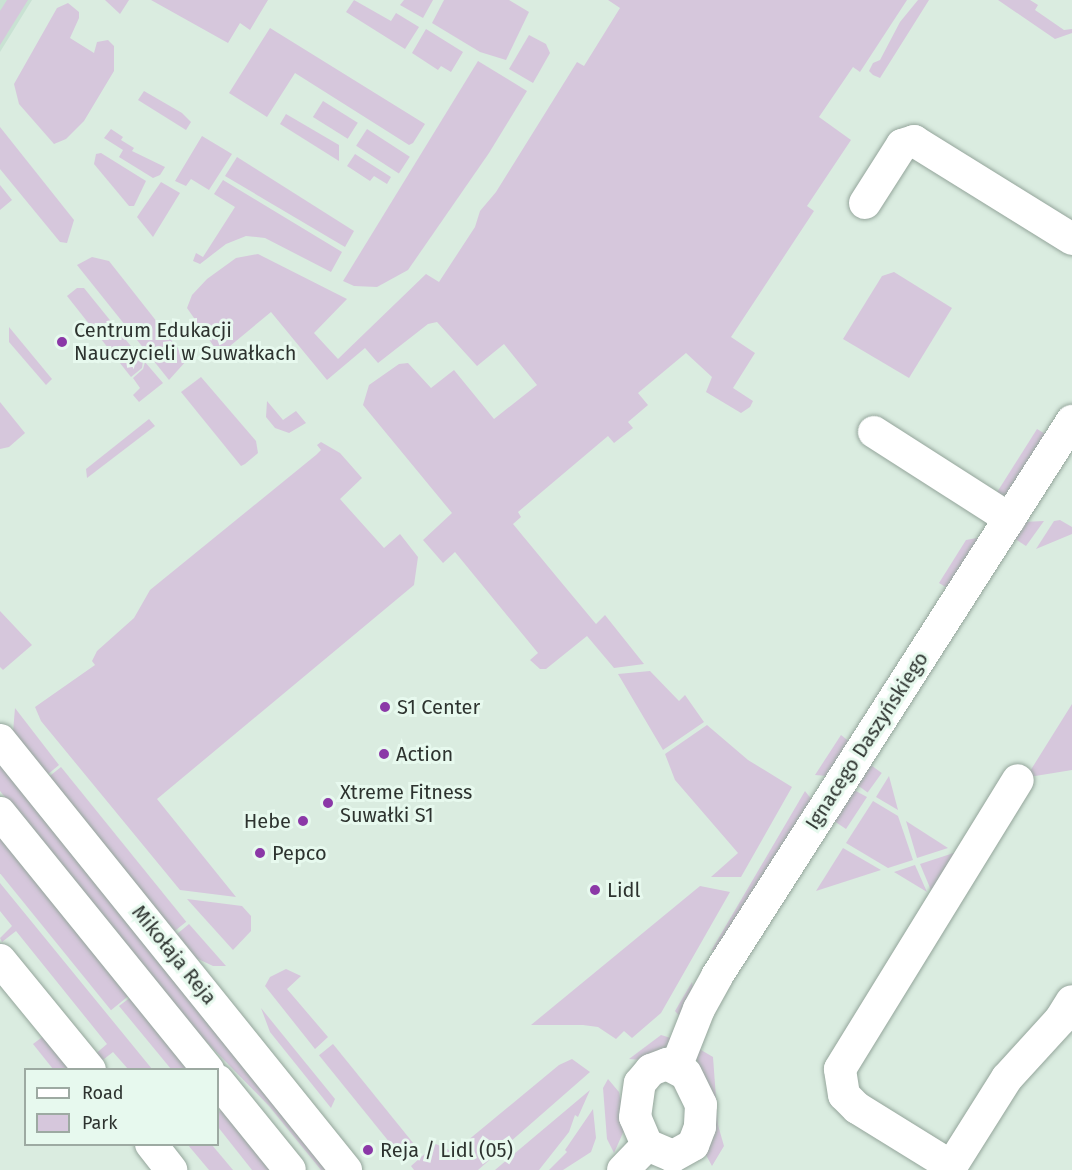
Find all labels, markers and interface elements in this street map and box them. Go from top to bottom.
place label: Centrum Edukacji Nauczycieli w Suwałkach [74,318,296,365]
marker: Centrum Edukacji Nauczycieli w Suwałkach [55,335,69,349]
street label: Ignacego Daszyńskiego [801,648,933,834]
place label: S1 Center [397,695,480,719]
marker: S1 Center [378,700,392,714]
place label: Action [396,742,453,766]
marker: Action [377,747,391,761]
place label: Xtreme Fitness Suwałki S1 [340,780,472,827]
marker: Xtreme Fitness Suwałki S1 [321,796,335,810]
place label: Hebe [244,809,291,833]
marker: Hebe [296,814,310,828]
place label: Pepco [272,841,327,865]
marker: Pepco [253,846,267,860]
place label: Lidl [607,878,640,902]
marker: Lidl [588,883,602,897]
street label: Mikołaja Reja [127,901,221,1009]
legend [24,1068,219,1146]
text: Road [82,1082,124,1104]
text: Park [82,1112,117,1134]
place label: Reja / Lidl (05) [380,1138,513,1162]
marker: Reja / Lidl (05) [361,1143,375,1157]

